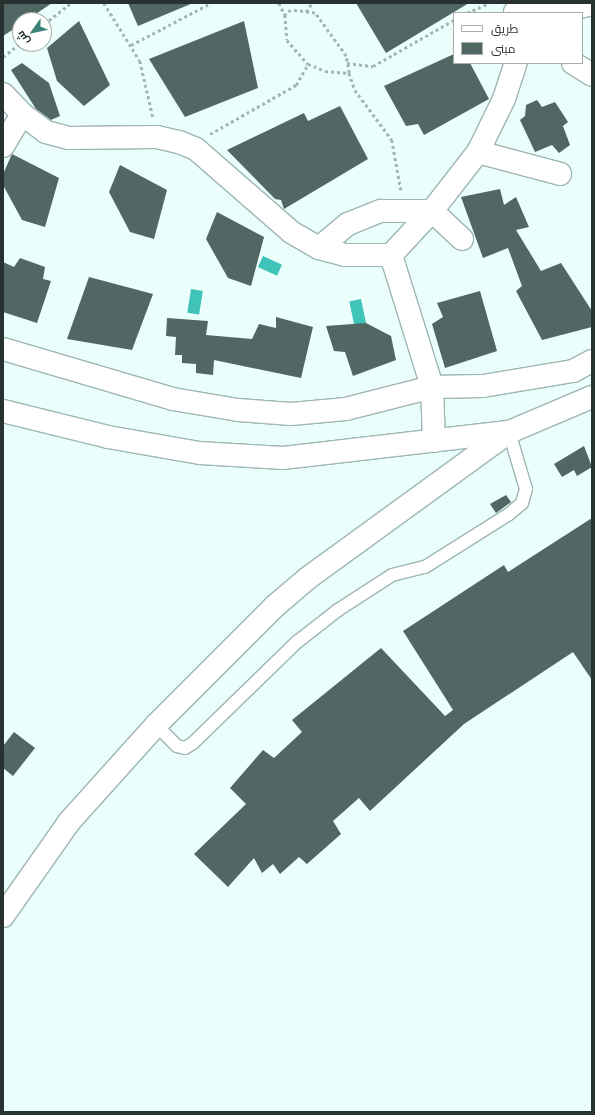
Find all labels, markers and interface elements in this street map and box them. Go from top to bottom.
north arrow [12,12,52,52]
legend [453,12,583,64]
text: طريق [491,21,518,35]
text: ش [13,29,32,48]
text: مبنى [491,41,516,55]

